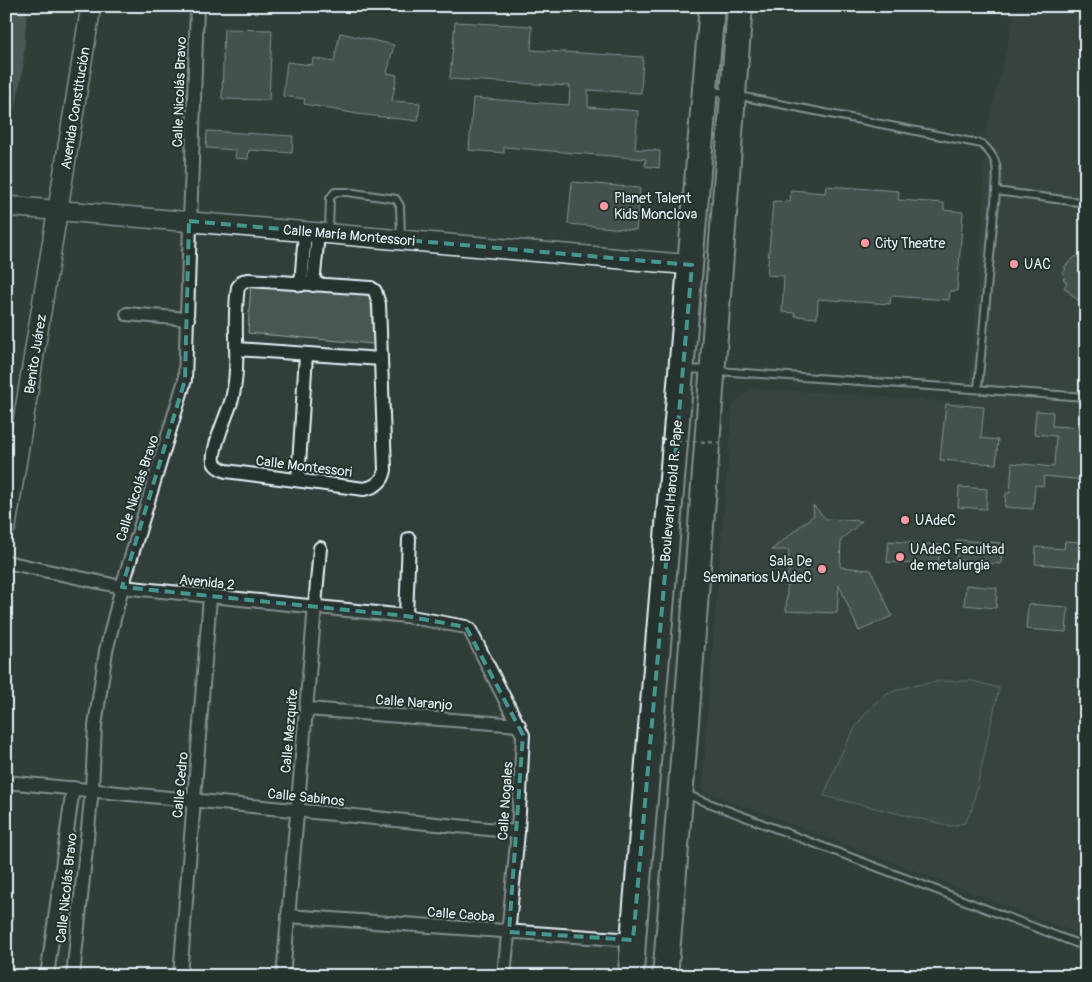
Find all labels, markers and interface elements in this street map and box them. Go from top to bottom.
street label: Calle Nicolás Bravo [169,36,190,148]
street label: Avenida Constitución [57,45,94,171]
place label: Planet Talent Kids Monclova [614,190,697,223]
marker: Planet Talent Kids Monclova [598,200,610,212]
street label: Calle María Montessori [282,221,416,250]
place label: City Theatre [875,235,945,252]
marker: City Theatre [859,237,871,249]
place label: UAC [1024,256,1051,273]
marker: UAC [1008,258,1020,270]
street label: Benito Juárez [21,313,50,395]
street label: Boulevard Harold R. Pape [657,419,686,563]
street label: Calle Nicolás Bravo [112,432,163,543]
street label: Calle Montessori [255,452,354,481]
place label: UAdeC [915,512,956,529]
marker: UAdeC [899,514,911,526]
place label: UAdeC Facultad de metalurgia [910,541,1005,574]
marker: UAdeC Facultad de metalurgia [894,551,906,563]
place label: Sala De Seminarios UAdeC [703,553,812,586]
marker: Sala De Seminarios UAdeC [816,563,828,575]
street label: Avenida 2 [178,571,236,594]
street label: Calle Mezquite [277,688,302,774]
street label: Calle Naranjo [375,691,454,714]
street label: Calle Cedro [169,751,192,819]
street label: Calle Nogales [494,760,517,841]
street label: Calle Sabinos [266,785,346,810]
street label: Calle Nicolás Bravo [52,832,81,944]
street label: Calle Caoba [427,904,495,925]

